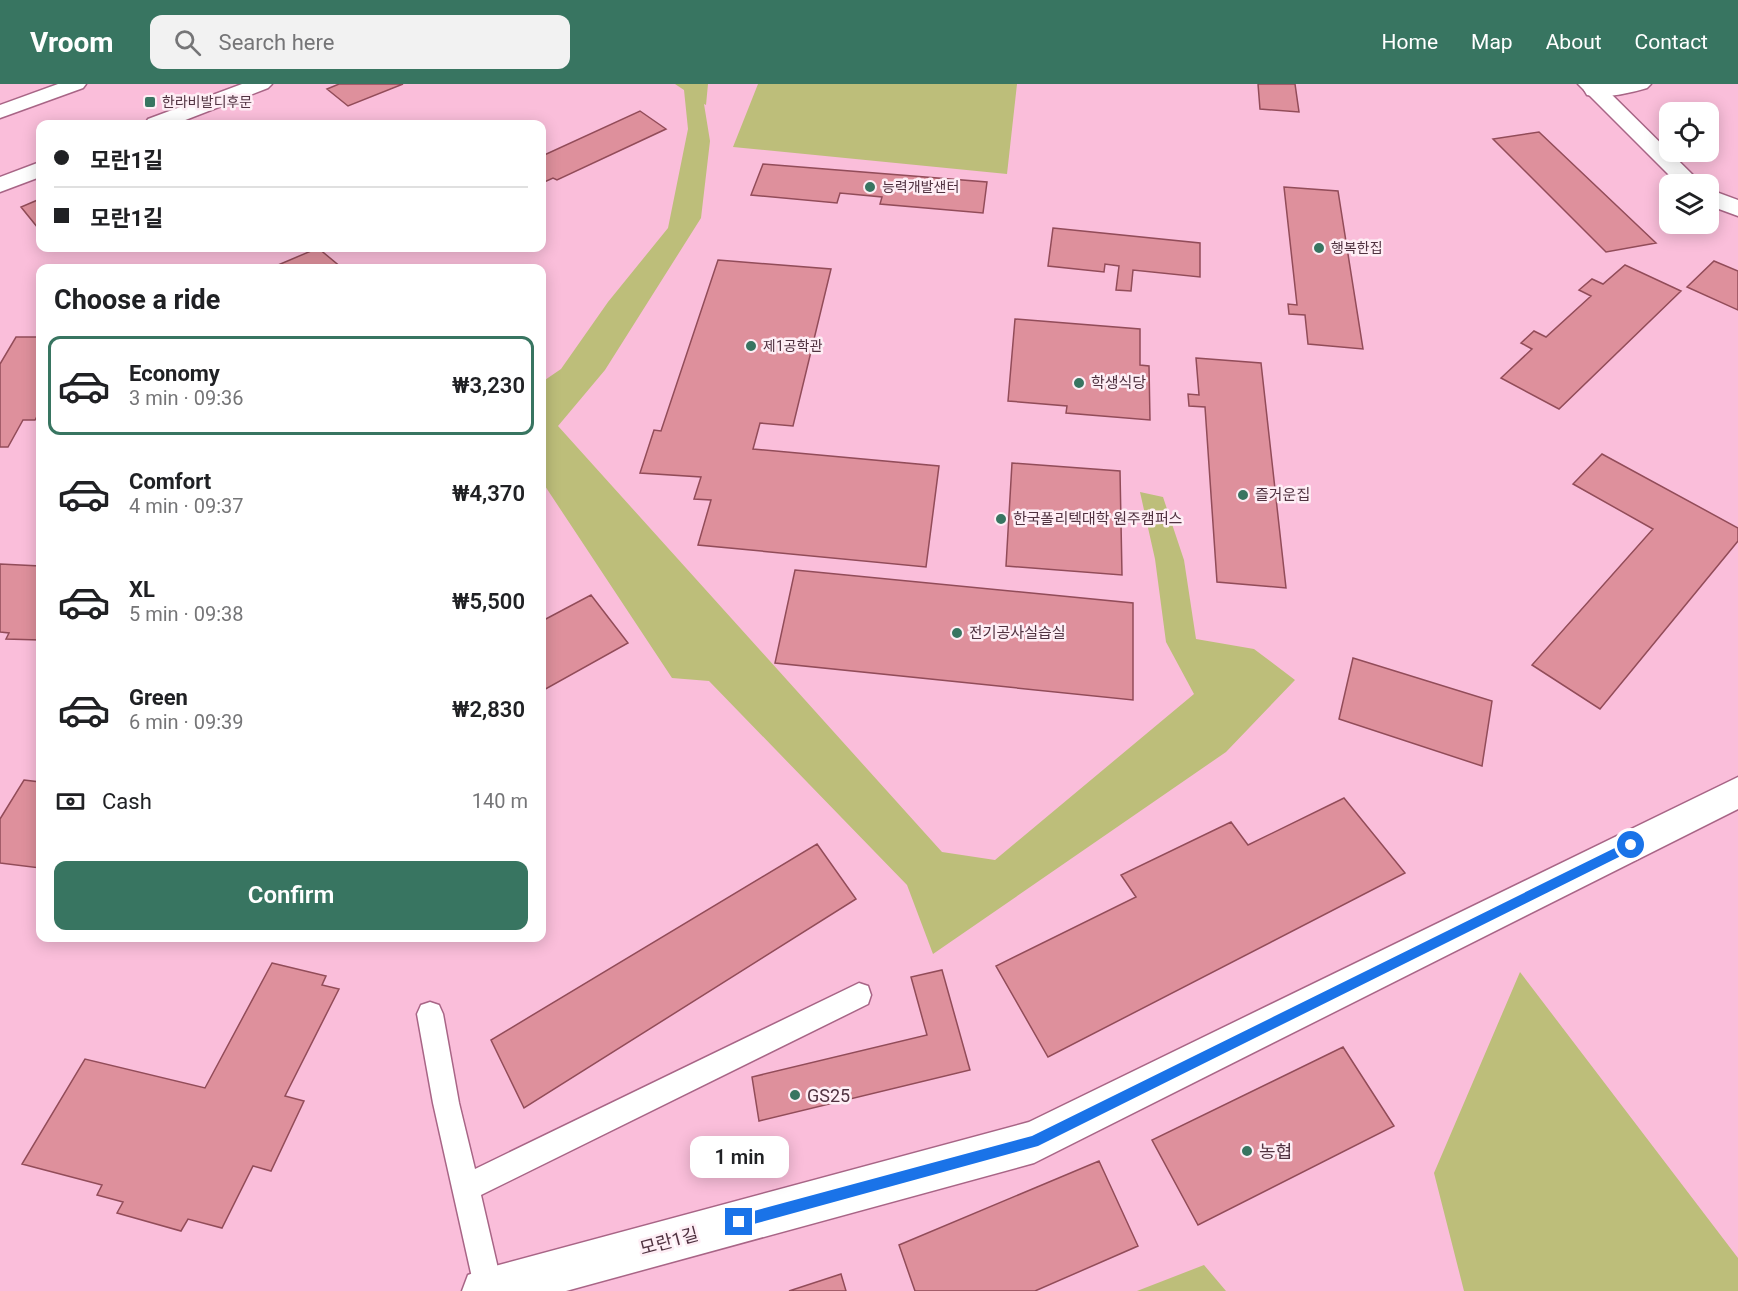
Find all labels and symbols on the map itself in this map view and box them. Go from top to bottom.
place label: 한라비발디후문 [162,94,252,110]
marker: 한라비발디후문 [143,95,157,109]
place label: 능력개발샌터 [882,179,959,195]
marker: 능력개발샌터 [863,180,877,194]
place label: 행복한집 [1331,240,1383,256]
marker: 행복한집 [1312,241,1326,255]
place label: 제1공학관 [763,338,823,354]
marker: 제1공학관 [744,339,758,353]
place label: 학생식당 [1091,374,1146,392]
marker: 학생식당 [1072,376,1086,390]
place label: 즐거운집 [1255,486,1310,504]
marker: 즐거운집 [1236,488,1250,502]
place label: 한국폴리텍대학 원주캠퍼스 [1013,510,1183,528]
marker: 한국폴리텍대학 원주캠퍼스 [994,512,1008,526]
place label: 전기공사실습실 [969,624,1066,642]
marker: 전기공사실습실 [950,626,964,640]
route start [1617,831,1644,858]
place label: GS25 [807,1085,850,1106]
marker: GS25 [788,1088,802,1102]
callout: 1 min [690,1135,789,1177]
place label: 농협 [1259,1141,1292,1162]
marker: 농협 [1240,1144,1254,1158]
route end [725,1208,752,1235]
street label: 모란1길 [637,1223,701,1259]

